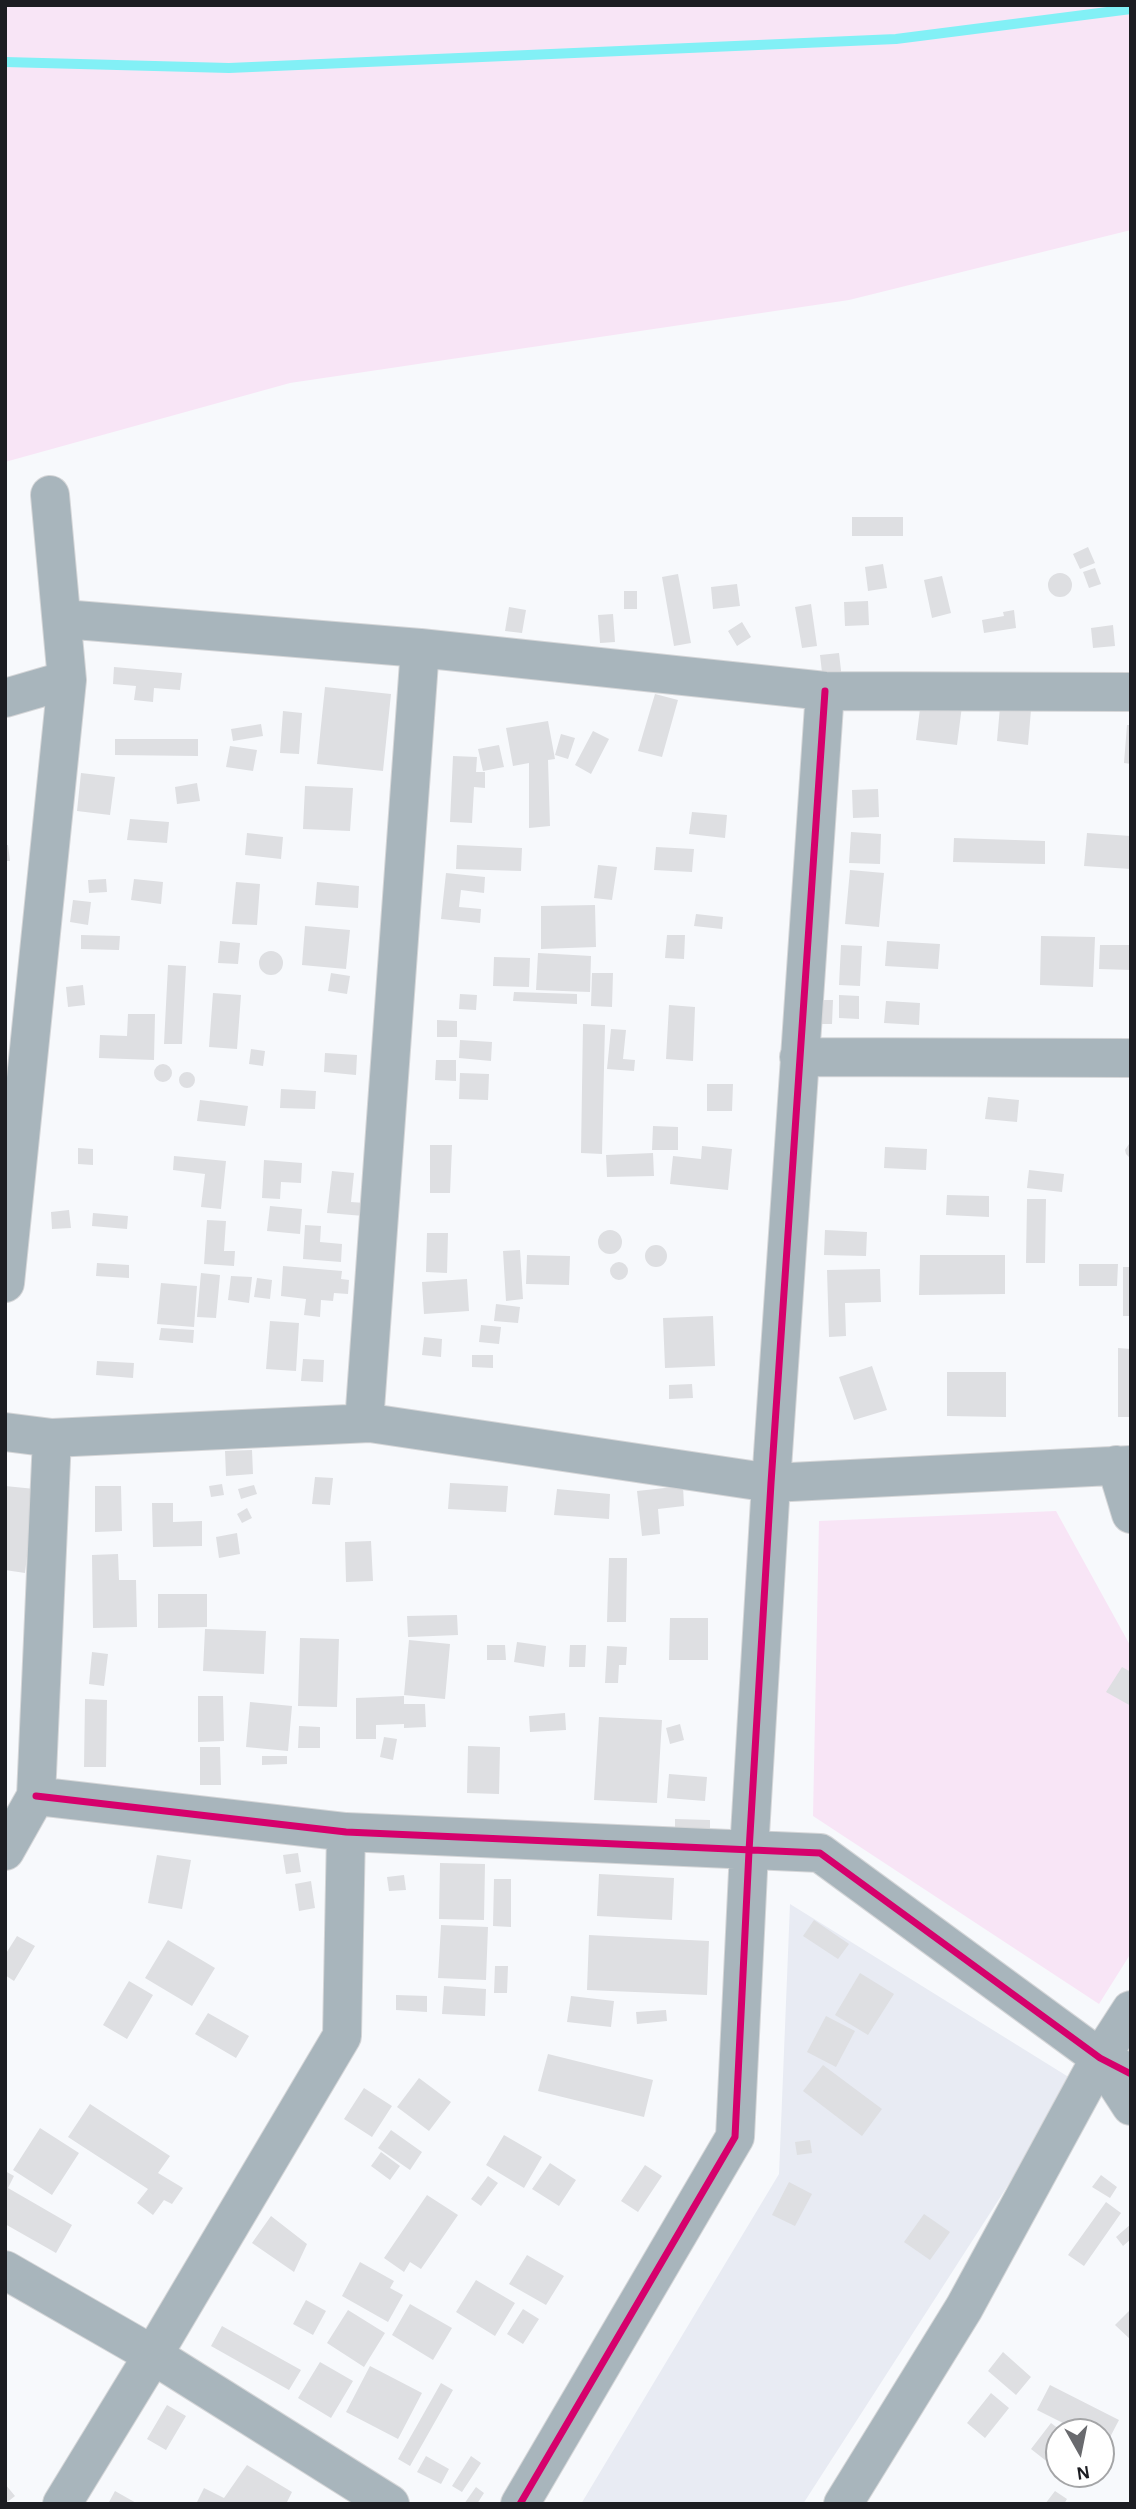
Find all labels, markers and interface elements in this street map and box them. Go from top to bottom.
north arrow [1045,2418,1115,2488]
text: N [1075,2462,1091,2483]

